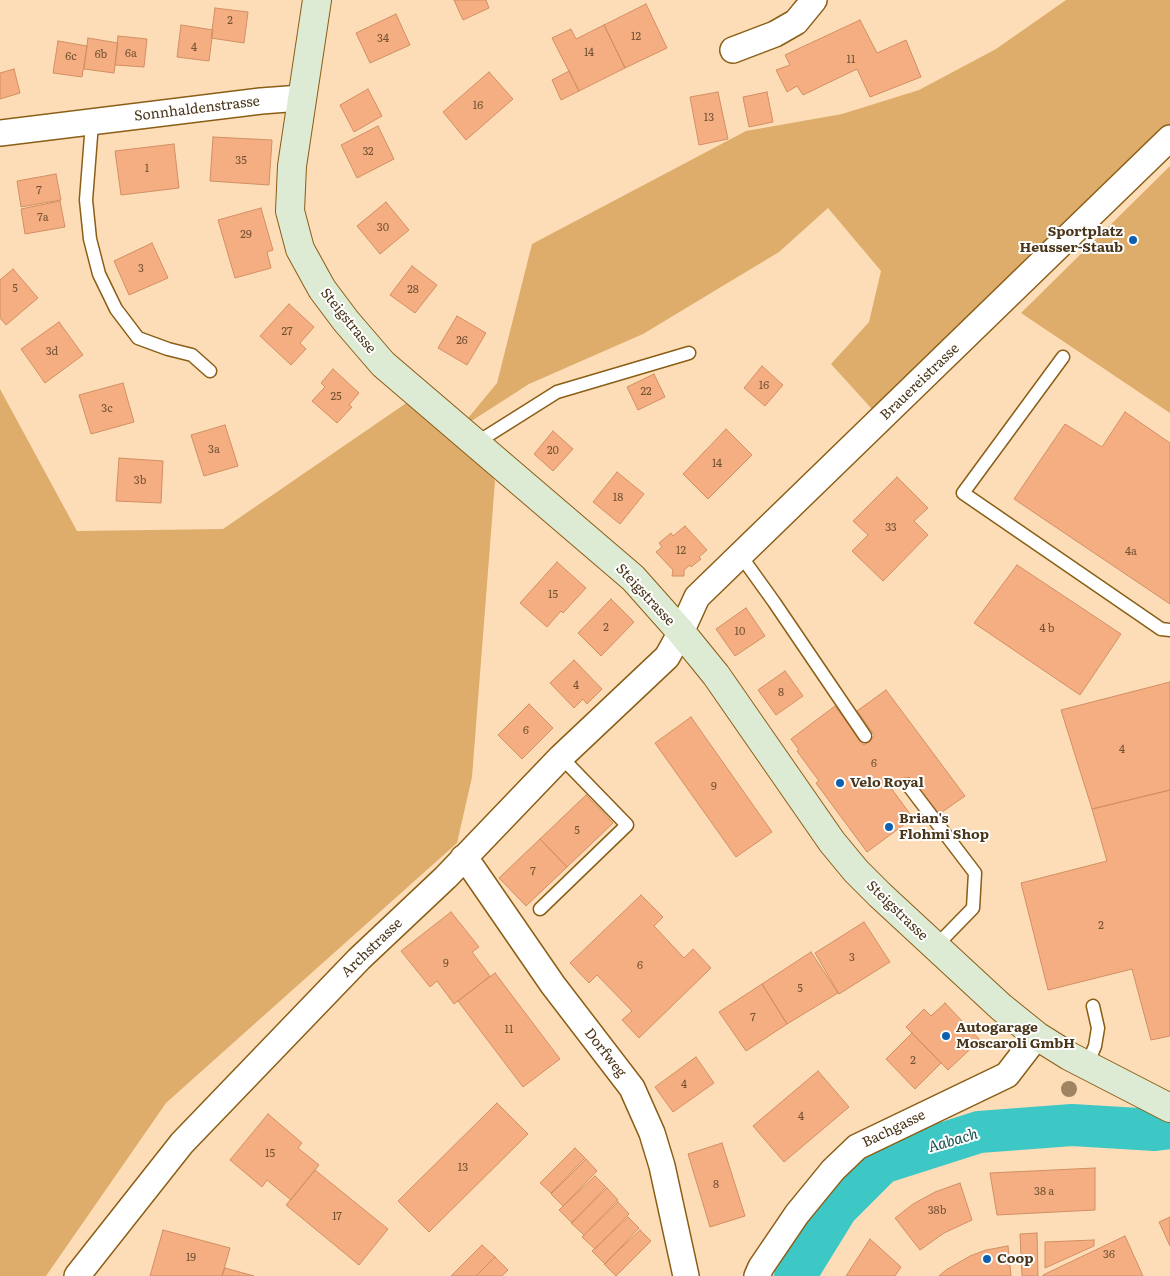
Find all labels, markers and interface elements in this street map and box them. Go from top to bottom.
house number: 2 [227,14,233,28]
house number: 12 [631,30,641,44]
house number: 34 [377,32,389,46]
house number: 4 [191,41,197,55]
house number: 14 [584,46,594,60]
house number: 6a [125,47,137,61]
house number: 6b [95,48,107,62]
house number: 6c [65,50,77,64]
house number: 11 [847,53,855,67]
street label: Sonnhaldenstrasse [133,93,261,125]
house number: 16 [473,99,483,113]
house number: 13 [704,111,714,125]
house number: 32 [362,145,374,159]
house number: 35 [235,154,247,168]
house number: 1 [145,162,149,176]
house number: 7 [36,184,42,198]
house number: 7a [37,211,49,225]
house number: 30 [377,221,389,235]
place label: Sportplatz Heusser-Staub [1020,224,1123,256]
house number: 29 [240,228,252,242]
marker: Sportplatz Heusser-Staub [1127,234,1139,246]
house number: 3 [138,262,144,276]
house number: 5 [12,282,18,296]
house number: 28 [407,283,419,297]
street label: Steigstrasse [317,285,379,357]
house number: 27 [281,325,293,339]
house number: 26 [456,334,468,348]
street label: Brauereistrasse [877,340,963,424]
house number: 3d [46,345,58,359]
house number: 16 [759,379,769,393]
house number: 22 [640,385,652,399]
house number: 25 [330,390,342,404]
house number: 3c [101,402,113,416]
house number: 3a [208,443,220,457]
house number: 20 [547,444,559,458]
house number: 14 [712,457,722,471]
house number: 3b [134,474,146,488]
house number: 18 [613,491,623,505]
house number: 33 [885,521,897,535]
house number: 12 [676,544,686,558]
house number: 4a [1125,545,1137,559]
street label: Steigstrasse [612,560,678,630]
house number: 15 [548,588,558,602]
house number: 2 [603,621,609,635]
house number: 4 b [1040,622,1054,636]
house number: 10 [735,625,745,639]
house number: 4 [573,679,579,693]
house number: 8 [778,686,784,700]
house number: 6 [523,724,529,738]
house number: 4 [1119,743,1125,757]
house number: 6 [871,757,877,771]
place label: Velo Royal [850,775,924,791]
marker: Velo Royal [834,777,846,789]
house number: 9 [711,780,717,794]
place label: Brian's Flohmi Shop [899,811,989,844]
marker: Brian's Flohmi Shop [883,821,895,833]
house number: 5 [574,824,580,838]
house number: 7 [530,865,536,879]
street label: Steigstrasse [863,878,931,944]
street label: Archstrasse [338,915,406,981]
house number: 2 [1098,919,1104,933]
house number: 3 [849,951,855,965]
house number: 9 [443,957,449,971]
house number: 6 [637,959,643,973]
house number: 5 [797,982,803,996]
house number: 7 [750,1011,756,1025]
place label: Autogarage Moscaroli GmbH [956,1020,1075,1052]
house number: 11 [505,1023,513,1037]
street label: Dorfweg [581,1025,629,1081]
marker: Autogarage Moscaroli GmbH [940,1030,952,1042]
house number: 2 [910,1054,916,1068]
house number: 4 [681,1078,687,1092]
street label: Bachgasse [860,1107,928,1151]
house number: 4 [798,1110,804,1124]
water label: Aabach [926,1125,980,1157]
house number: 15 [265,1147,275,1161]
house number: 13 [458,1161,468,1175]
house number: 8 [713,1178,719,1192]
house number: 38 a [1034,1185,1054,1199]
house number: 38b [928,1204,946,1218]
house number: 17 [332,1210,342,1224]
house number: 36 [1103,1248,1115,1262]
house number: 19 [186,1251,196,1265]
place label: Coop [997,1251,1033,1267]
marker: Coop [981,1253,993,1265]

